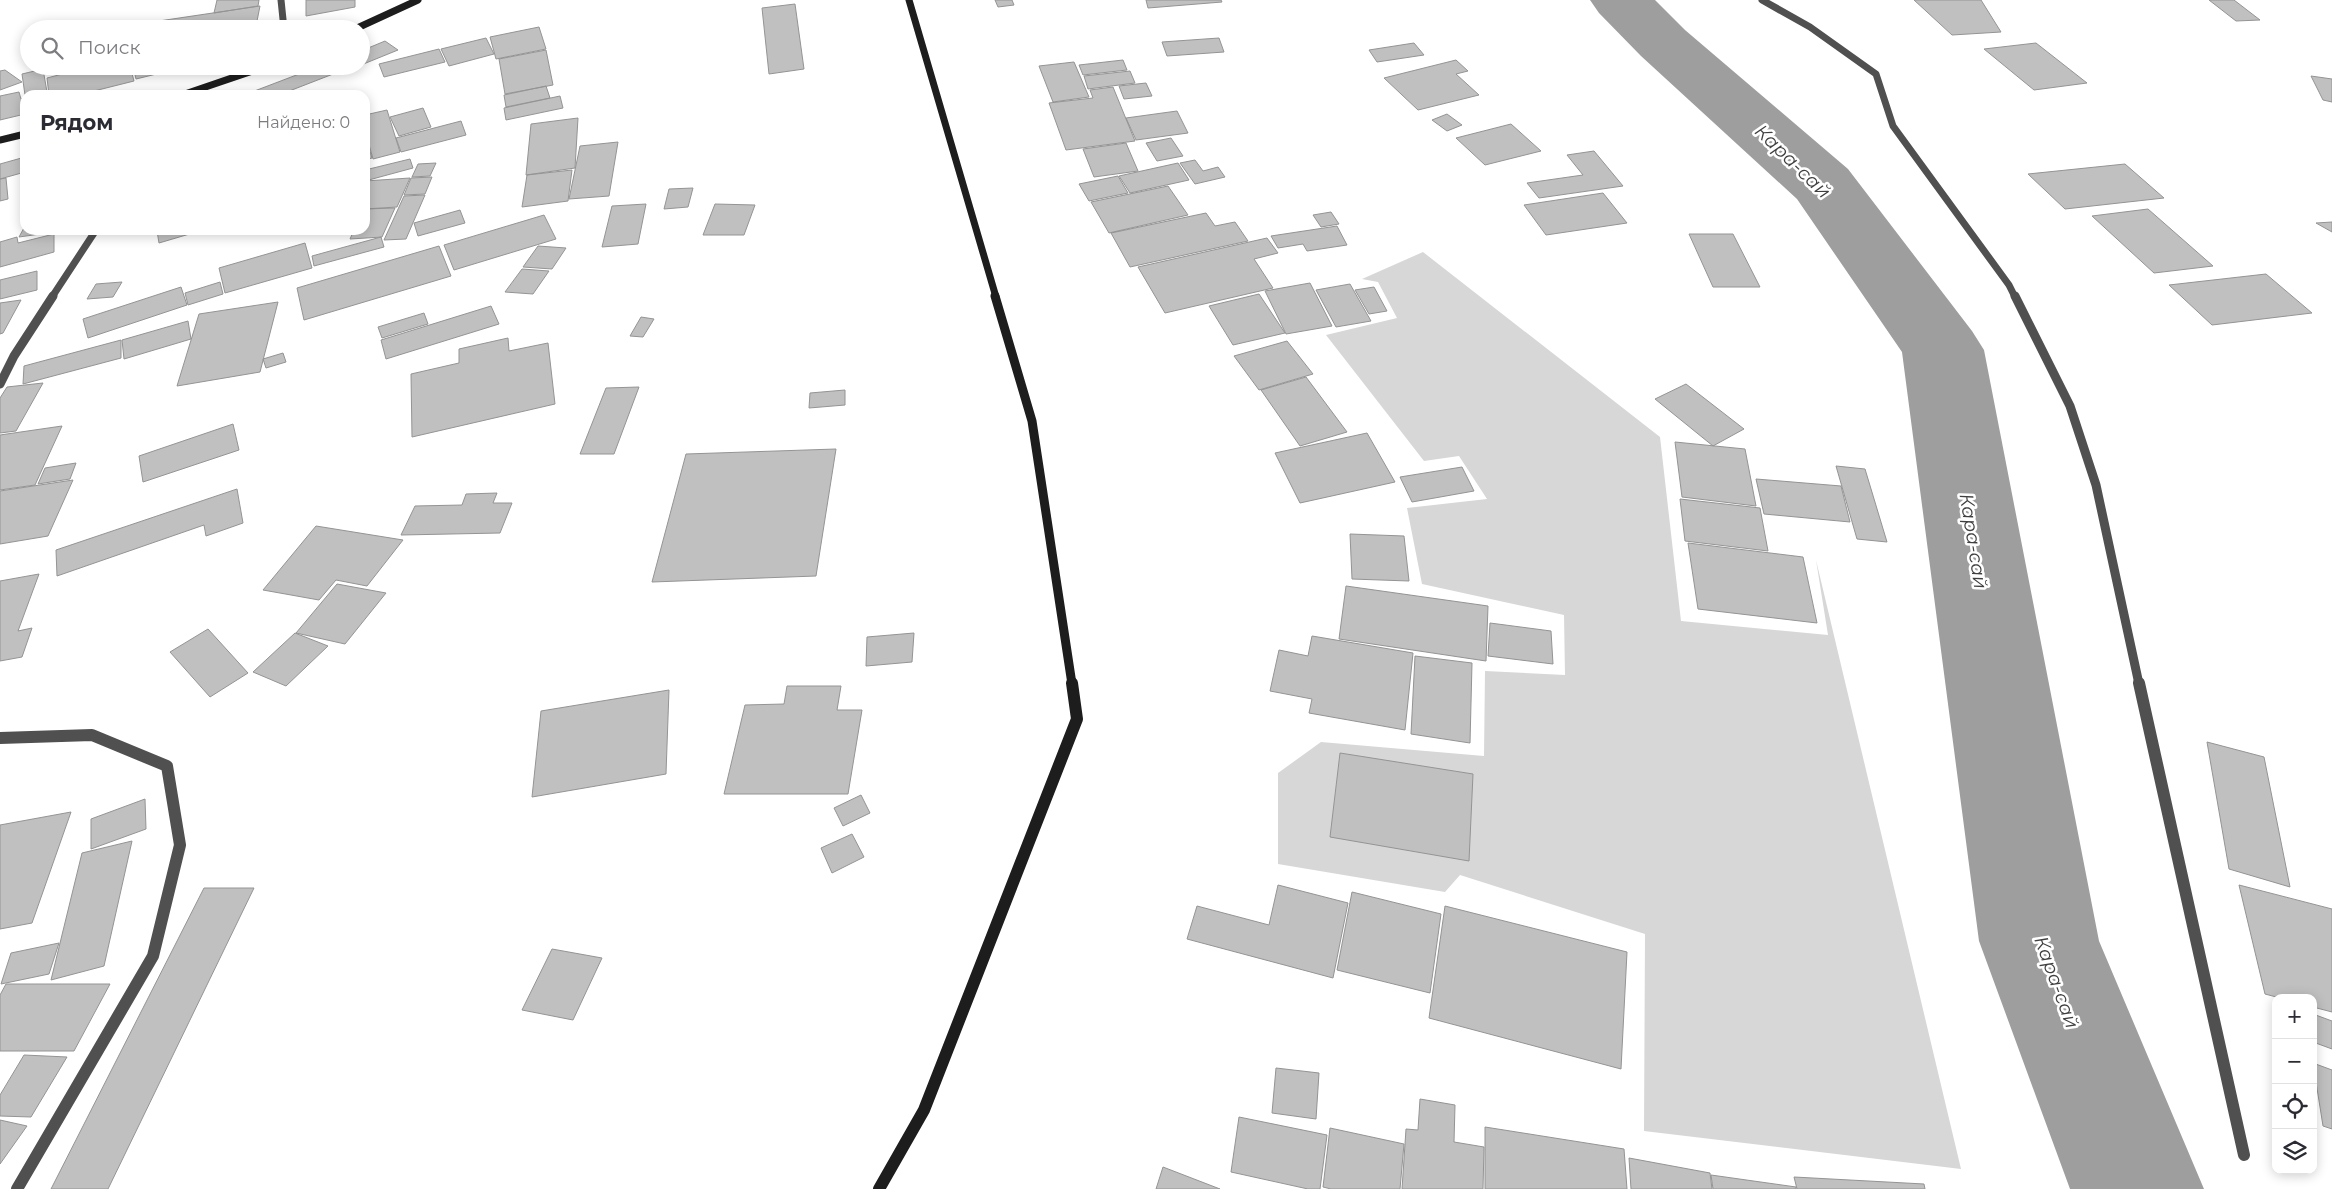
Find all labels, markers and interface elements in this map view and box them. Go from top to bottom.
search box [20,20,370,75]
icon: search [38,34,66,62]
text: Поиск [78,36,141,59]
text: Рядом [40,110,113,135]
text: Найдено: 0 [257,113,350,132]
water label: Кара-сай [1750,120,1835,203]
water label: Кара-сай [1955,492,1992,591]
water label: Кара-сай [2029,933,2084,1031]
map controls [2272,994,2317,1174]
button: + [2272,994,2317,1039]
button: − [2272,1039,2317,1084]
button: locate [2272,1084,2317,1129]
button: layers [2272,1129,2317,1174]

